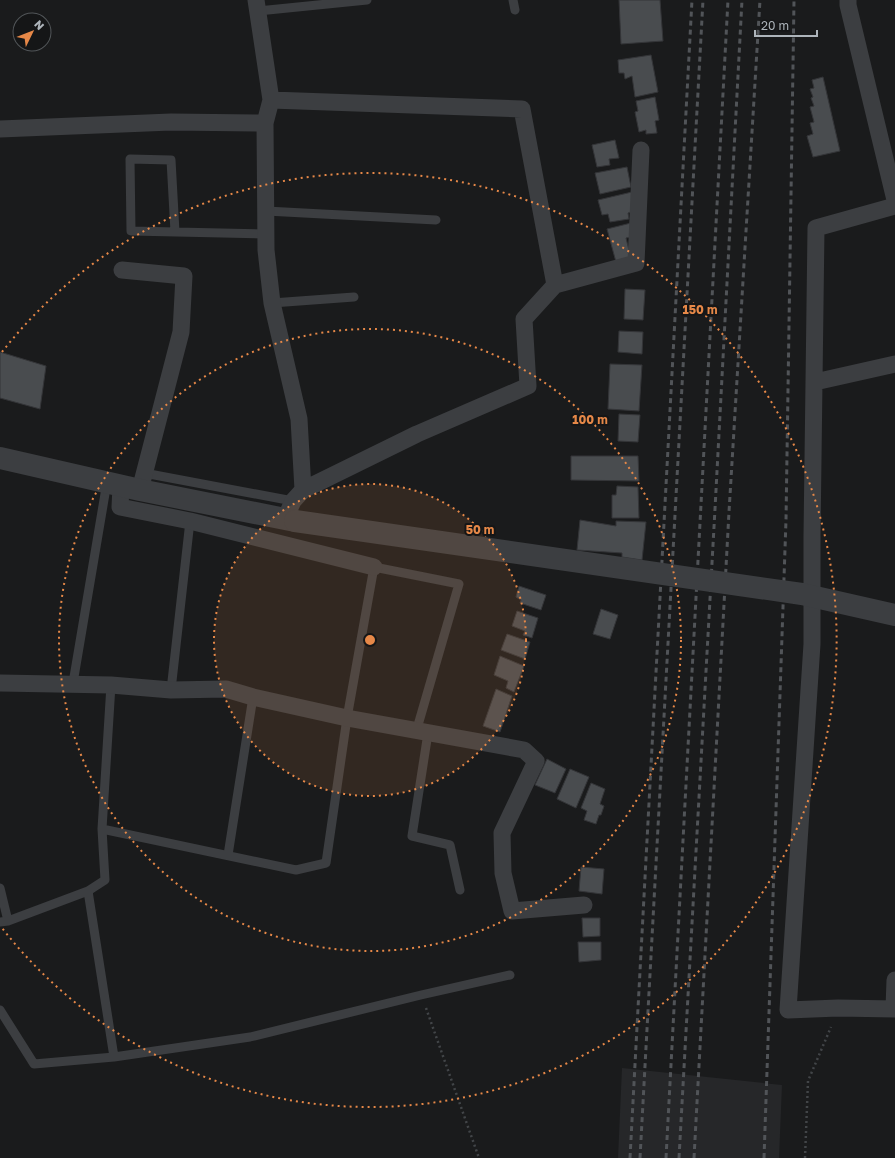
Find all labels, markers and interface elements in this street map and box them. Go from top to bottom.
north arrow [12,12,52,52]
scale bar [755,12,817,38]
text: N [32,17,47,32]
text: 20 m [761,18,789,33]
text: 150 m [683,302,717,317]
text: 100 m [572,412,608,427]
text: 50 m [466,522,494,537]
centre of rings [363,633,377,647]

